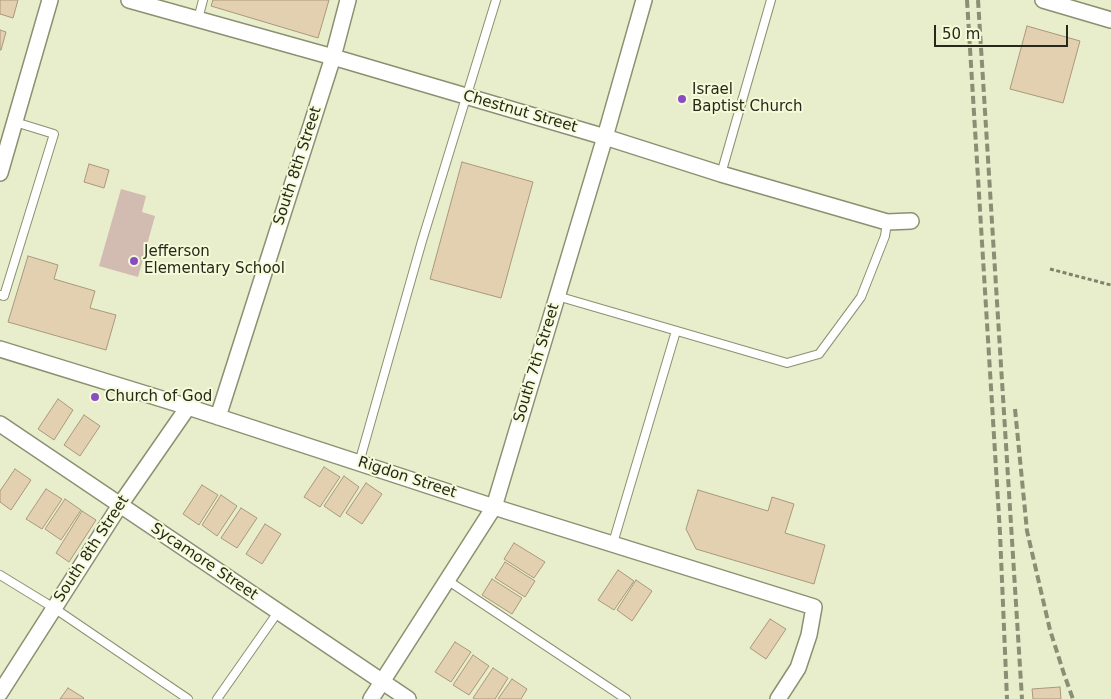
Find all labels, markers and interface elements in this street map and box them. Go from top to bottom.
scale bar [936,15,1070,47]
text: 50 m [942,25,980,43]
place label: Israel Baptist Church [692,81,803,116]
street label: Chestnut Street [461,87,579,137]
marker: Israel Baptist Church [676,93,688,105]
street label: South 8th Street [270,104,326,228]
place label: Jefferson Elementary School [144,243,285,278]
marker: Jefferson Elementary School [128,255,140,267]
street label: South 7th Street [510,301,564,425]
place label: Church of God [105,388,212,406]
marker: Church of God [89,391,101,403]
street label: Rigdon Street [355,454,459,502]
street label: South 8th Street [51,492,133,606]
street label: Sycamore Street [147,520,261,604]

